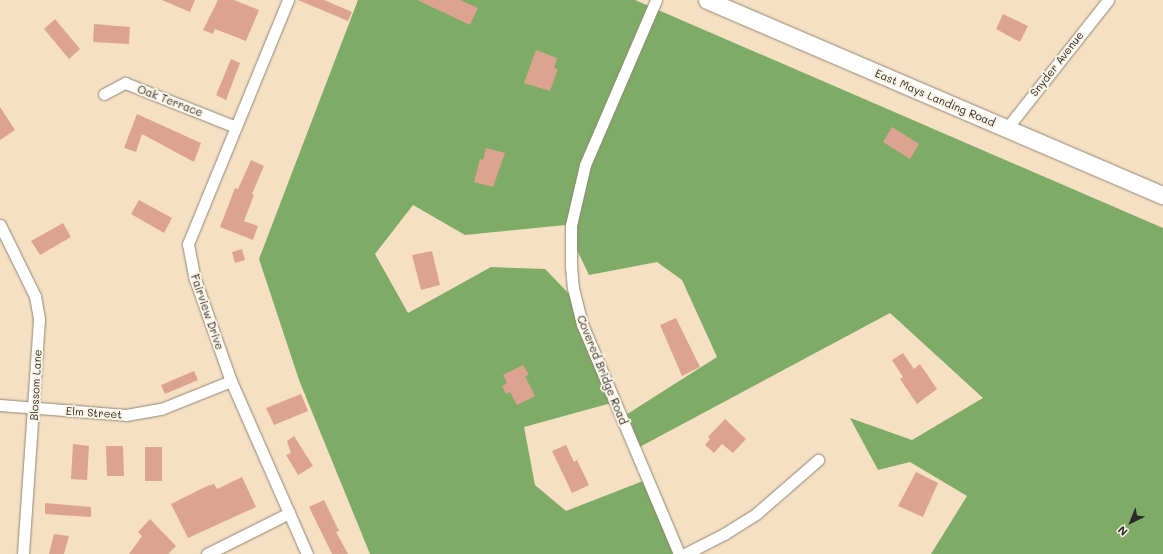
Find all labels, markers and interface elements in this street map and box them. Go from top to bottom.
street label: Snyder Avenue [1028,29,1086,99]
street label: East Mays Landing Road [873,67,997,129]
street label: Oak Terrace [135,82,205,120]
street label: Fairview Drive [188,272,226,352]
street label: Covered Bridge Road [574,313,630,427]
street label: Blossom Lane [28,349,44,421]
street label: Elm Street [65,404,123,422]
north arrow [1111,502,1151,542]
text: N [1114,523,1131,539]

